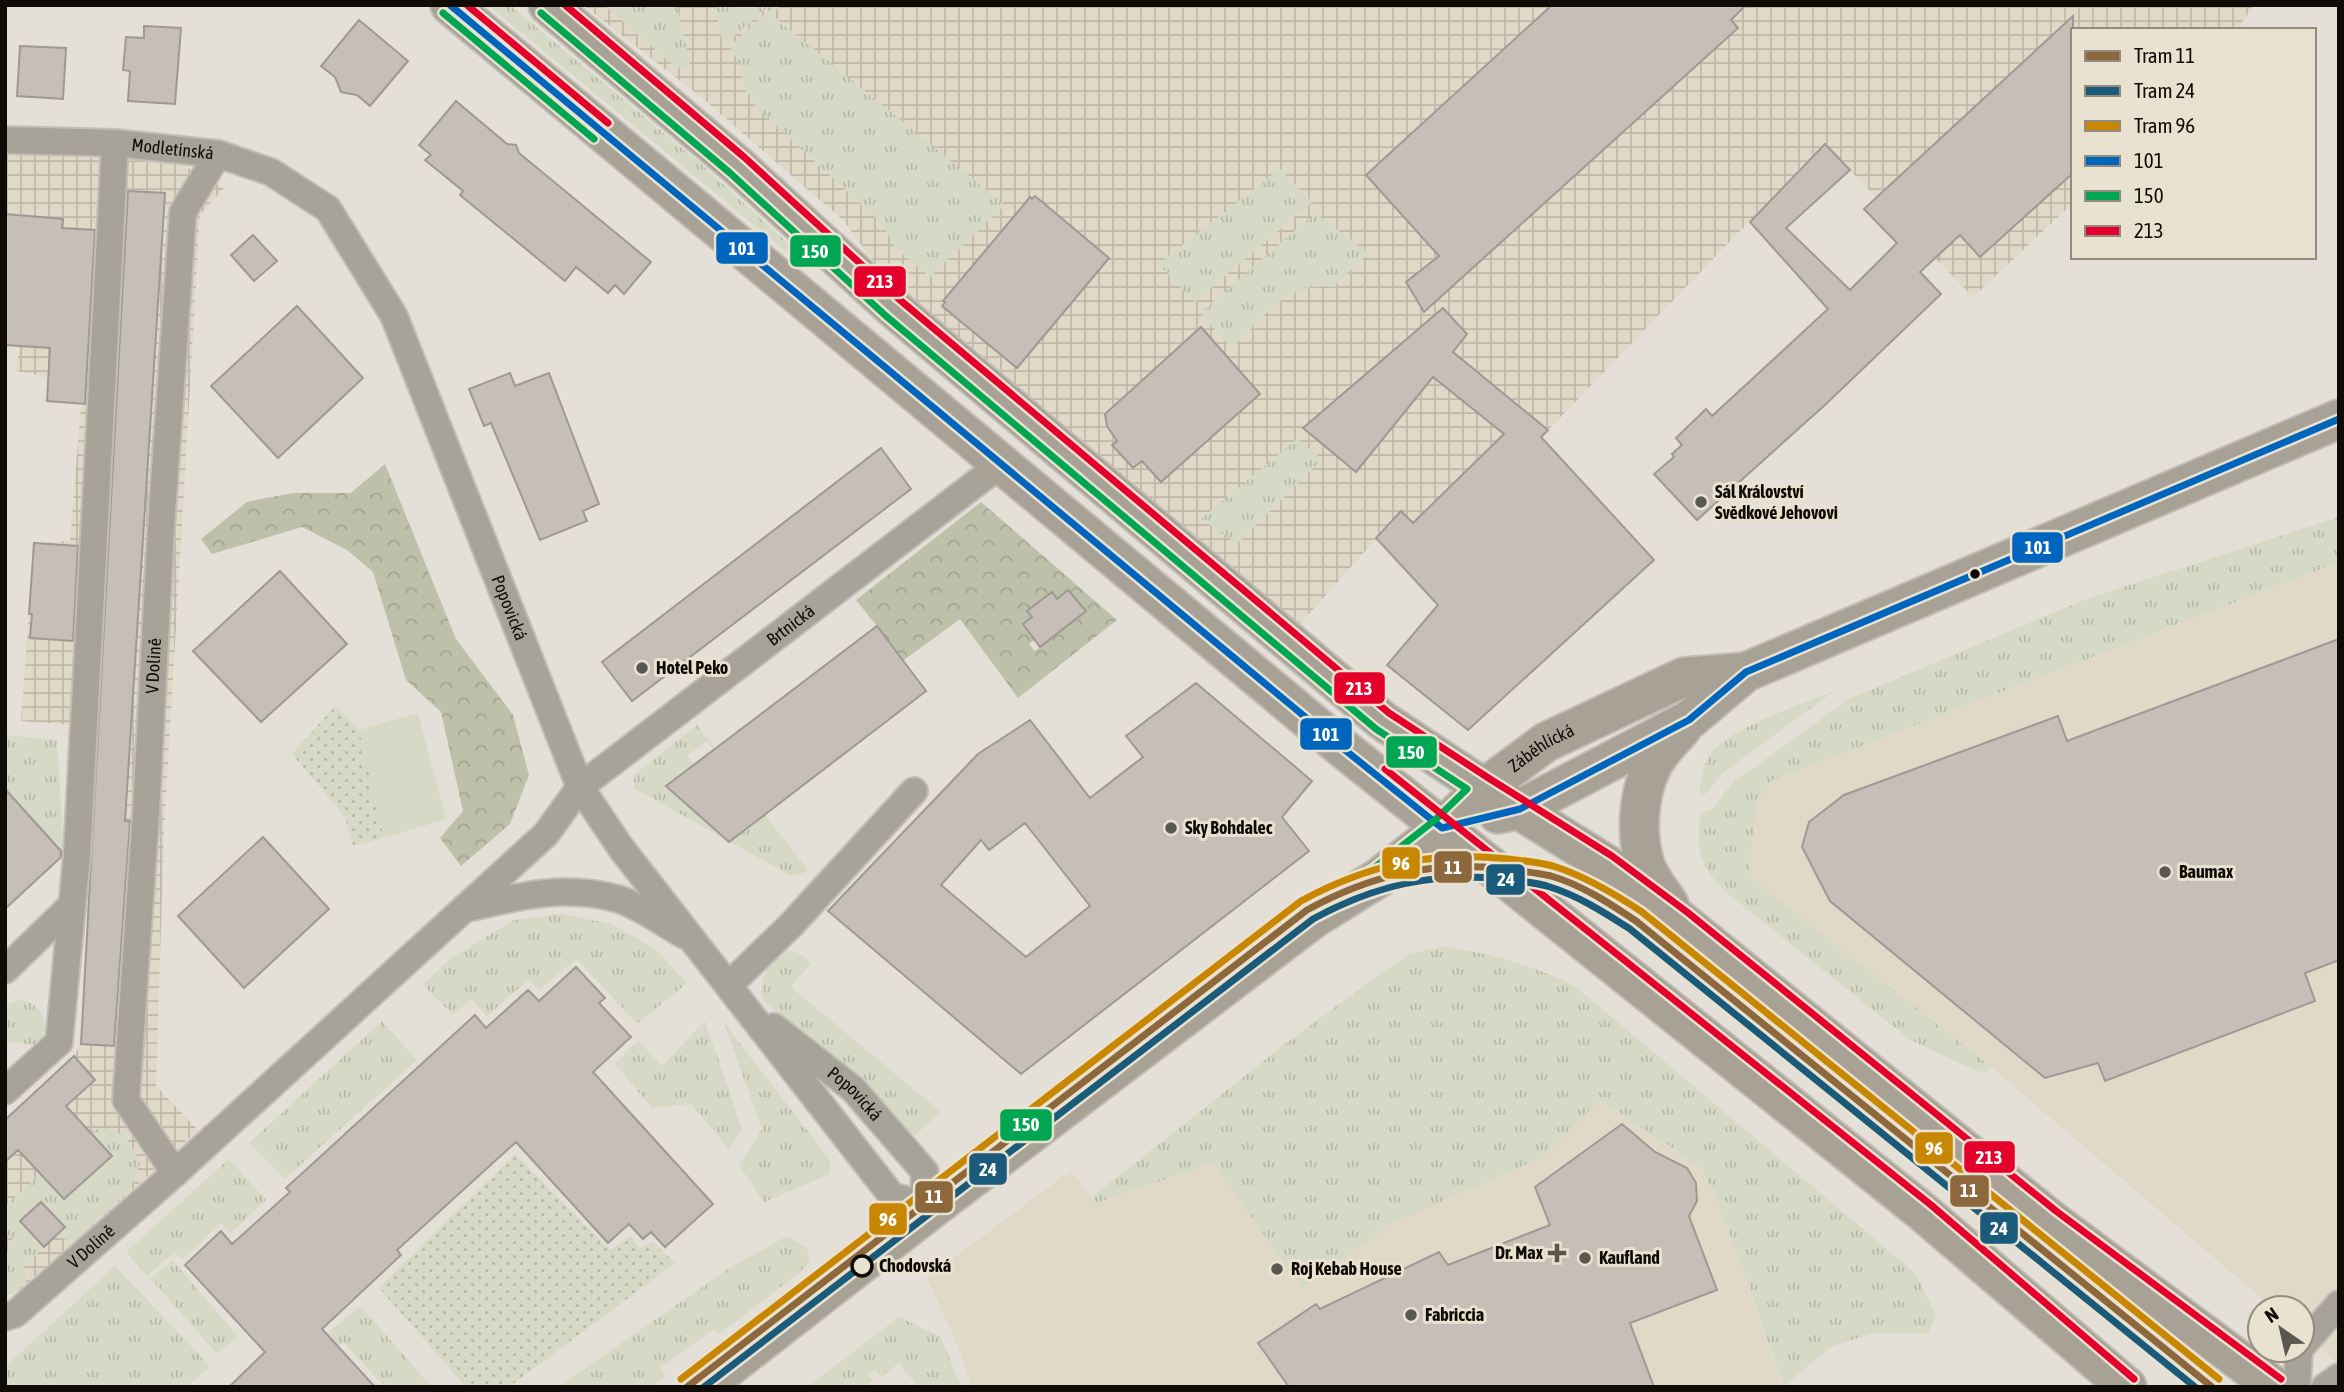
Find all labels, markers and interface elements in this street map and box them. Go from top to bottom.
legend [2071,28,2316,259]
text: Tram 11 [2134,43,2195,67]
text: Tram 24 [2134,78,2195,102]
text: Tram 96 [2134,113,2195,137]
street label: Modletínská [131,134,215,163]
text: 101 [2134,148,2164,172]
text: 150 [2134,183,2164,207]
text: 213 [2134,218,2164,242]
line badge: 101 [715,231,769,265]
line badge: 150 [789,234,842,268]
text: 101 [729,237,755,259]
text: 150 [802,240,828,262]
line badge: 213 [853,265,907,298]
text: 213 [867,270,893,292]
place label: Sál Království Svědkové Jehovovi [1715,481,1838,523]
marker: Sál Království Svědkové Jehovovi [1693,494,1709,510]
line badge: 101 [2011,531,2064,564]
text: 101 [2025,536,2051,558]
unlabelled marker [1968,567,1982,581]
street label: Popovická [487,572,532,643]
street label: Brtnická [762,600,819,650]
street label: V Dolině [141,637,165,694]
place label: Hotel Peko [656,657,728,678]
marker: Hotel Peko [634,660,650,676]
line badge: 213 [1333,671,1386,705]
text: 213 [1346,677,1372,699]
line badge: 101 [1299,717,1353,751]
street label: Záběhlická [1504,719,1577,776]
text: 101 [1313,723,1339,745]
line badge: 150 [1385,735,1438,769]
text: 150 [1398,741,1424,763]
place label: Sky Bohdalec [1185,817,1273,838]
marker: Sky Bohdalec [1163,820,1179,836]
line badge: 96 [1381,846,1421,880]
line badge: 11 [1433,850,1473,884]
text: 96 [1392,852,1410,874]
text: 11 [1444,856,1462,878]
place label: Baumax [2179,861,2234,882]
line badge: 24 [1485,863,1526,896]
marker: Baumax [2157,864,2173,880]
text: 24 [1497,868,1515,890]
street label: Popovická [823,1062,887,1125]
line badge: 150 [999,1108,1053,1142]
text: 150 [1013,1113,1039,1135]
line badge: 96 [1914,1131,1954,1165]
text: 96 [1925,1137,1943,1159]
line badge: 213 [1963,1140,2016,1174]
text: 213 [1976,1146,2002,1168]
line badge: 24 [968,1152,1008,1186]
text: 24 [979,1158,997,1180]
line badge: 11 [1949,1174,1990,1208]
text: 11 [1960,1179,1978,1201]
line badge: 11 [914,1180,954,1214]
text: 11 [925,1185,943,1207]
line badge: 96 [868,1202,908,1236]
text: 96 [879,1208,897,1230]
line badge: 24 [1979,1211,2019,1245]
text: 24 [1990,1217,2008,1239]
street label: V Dolině [63,1220,119,1273]
place label: Dr. Max [1495,1242,1544,1263]
marker: Dr. Max [1549,1245,1565,1261]
place label: Kaufland [1599,1247,1660,1268]
marker: Kaufland [1577,1250,1593,1266]
marker: Chodovská [851,1255,873,1277]
place label: Chodovská [879,1255,951,1276]
place label: Roj Kebab House [1291,1258,1402,1279]
marker: Roj Kebab House [1269,1261,1285,1277]
north arrow [2246,1294,2316,1364]
text: N [2261,1303,2282,1327]
place label: Fabriccia [1425,1304,1484,1325]
marker: Fabriccia [1403,1307,1419,1323]

